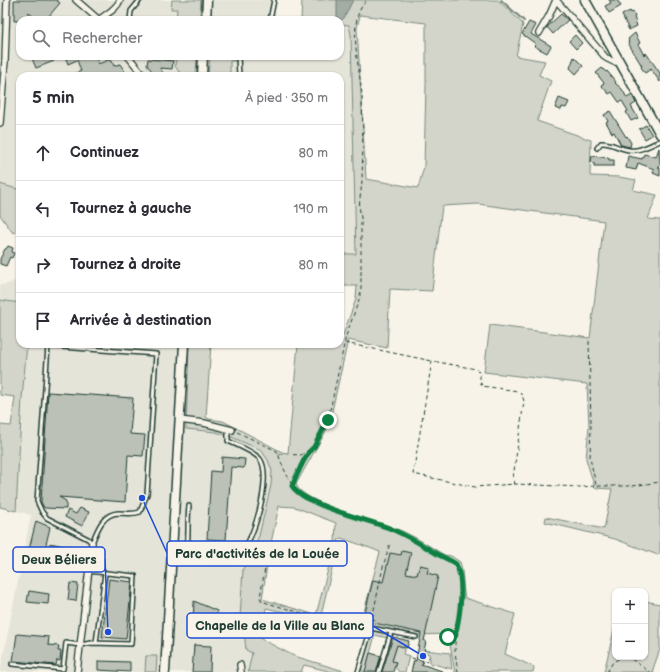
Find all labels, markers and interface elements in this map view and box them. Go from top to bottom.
search box [16,16,344,60]
icon: search [30,27,52,49]
text: Rechercher [62,29,142,48]
text: 5 min [32,88,75,108]
text: À pied · 350 m [245,90,328,106]
icon: ahead [32,142,54,164]
text: Continuez [70,143,139,162]
text: 80 m [299,145,328,161]
icon: left [32,198,54,220]
text: Tournez à gauche [70,199,191,218]
text: 190 m [294,201,328,217]
icon: right [32,254,54,276]
text: Tournez à droite [70,255,181,274]
text: 80 m [299,257,328,273]
icon: arrive [32,310,54,332]
text: Arrivée à destination [70,311,212,330]
route end [319,411,337,429]
callout: Parc d'activités de la Louée [167,541,347,566]
text: Parc d'activités de la Louée [175,546,340,562]
callout: Deux Béliers [13,547,105,572]
text: Deux Béliers [21,552,97,568]
map controls [612,588,648,660]
button: + [612,588,648,624]
callout: Chapelle de la Ville au Blanc [187,613,373,638]
text: Chapelle de la Ville au Blanc [195,618,365,634]
button: − [612,624,648,660]
route start [439,628,457,646]

